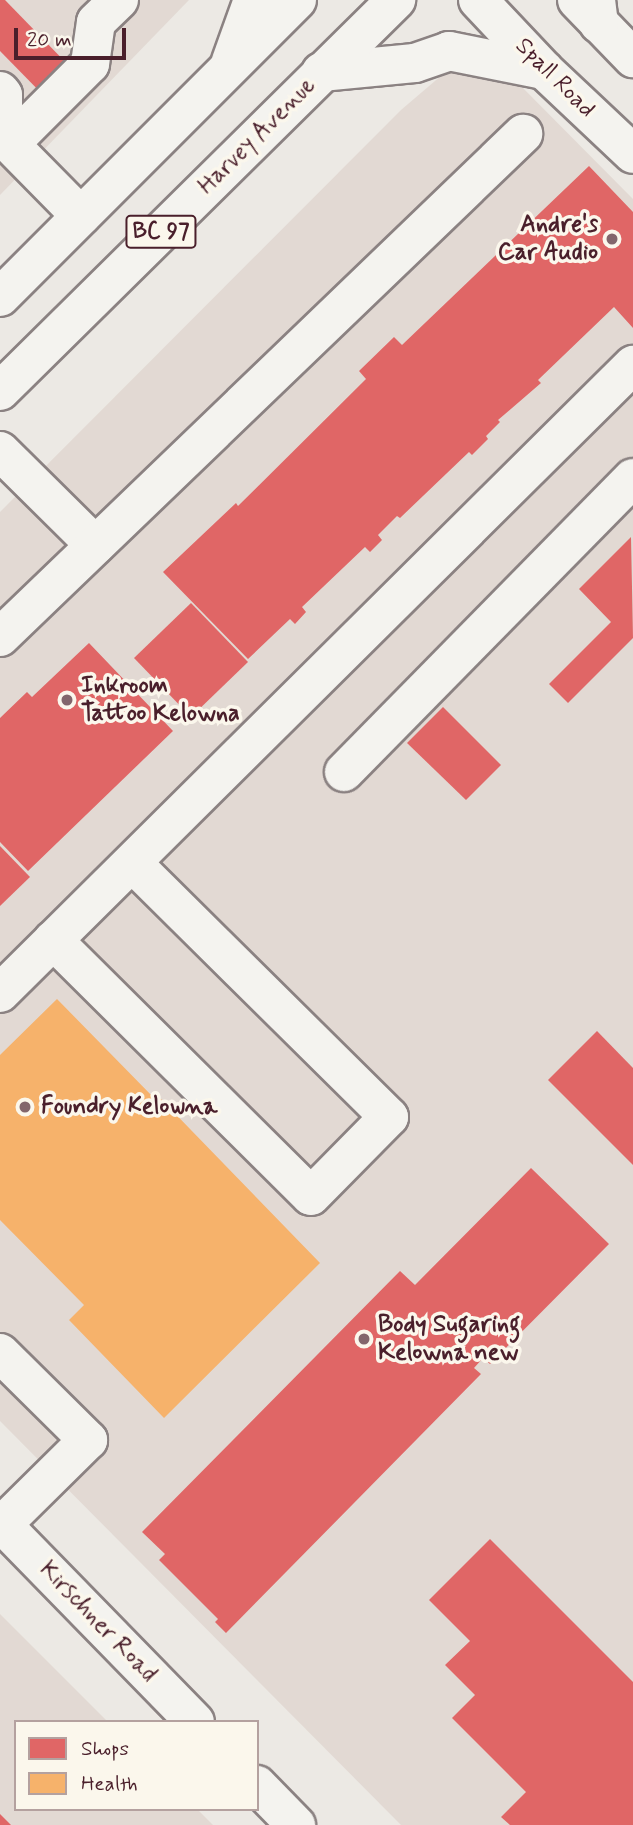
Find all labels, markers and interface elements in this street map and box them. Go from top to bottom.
scale bar [18,14,130,58]
text: 20 m [27,26,72,54]
street label: Spall Road [509,32,601,124]
street label: Harvey Avenue [193,72,321,200]
place label: Andre's Car Audio [501,211,598,267]
road number: BC 97 [124,213,198,252]
marker: Andre's Car Audio [604,231,620,247]
place label: Inkroom Tattoo Kelowna [81,672,242,728]
marker: Inkroom Tattoo Kelowna [59,692,75,708]
place label: Foundry Kelowna [41,1093,217,1121]
marker: Foundry Kelowna [15,1097,35,1117]
place label: Body Sugaring Kelowna new [378,1311,520,1367]
marker: Body Sugaring Kelowna new [356,1331,372,1347]
street label: Kirschner Road [34,1557,162,1687]
legend [14,1720,259,1811]
text: Shops [81,1735,129,1763]
text: Health [81,1770,138,1798]

